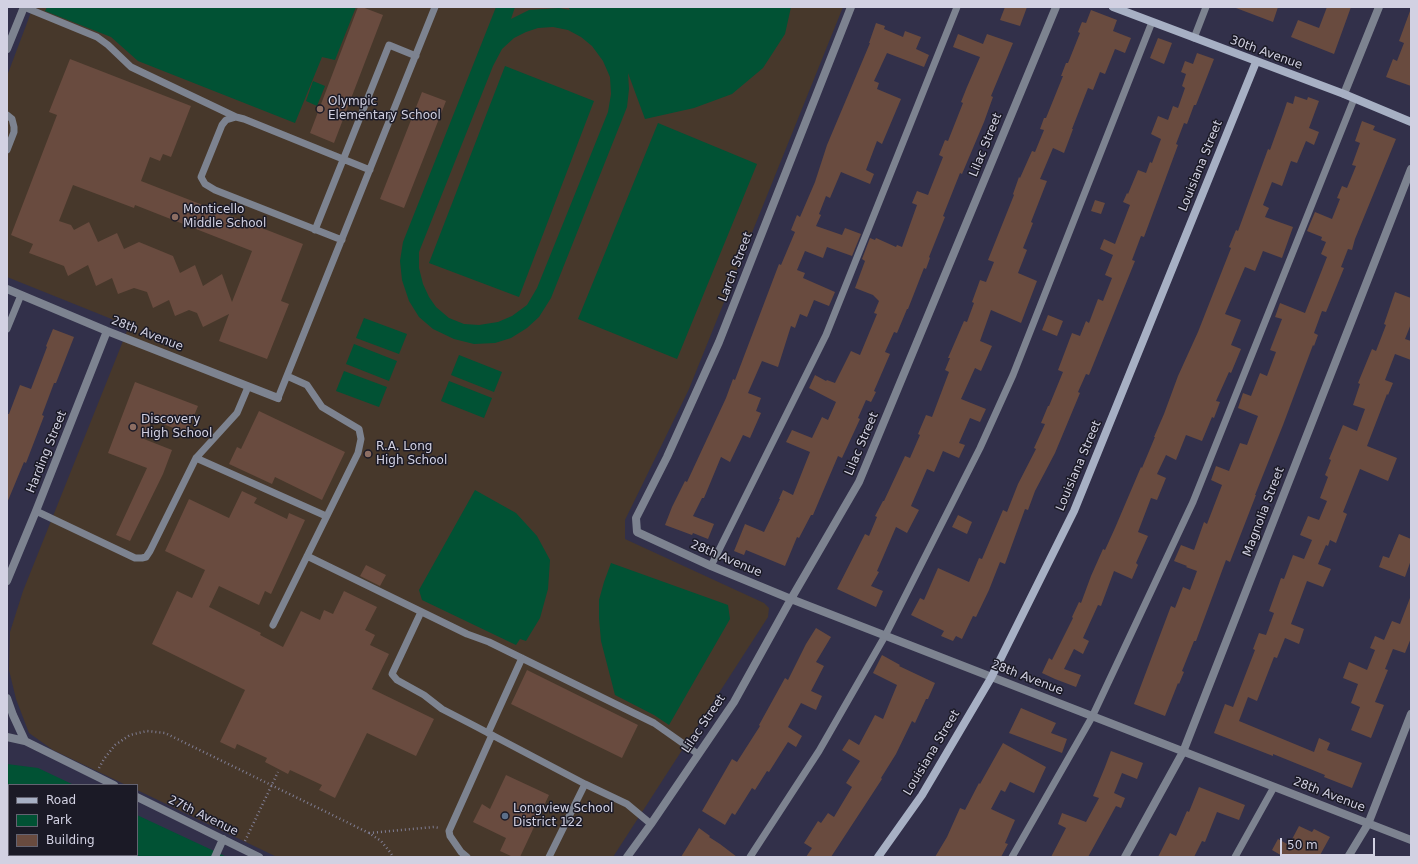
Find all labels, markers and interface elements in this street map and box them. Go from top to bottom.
street label: 30th Avenue [1228,33,1304,73]
place label: Olympic Elementary School [328,95,441,123]
marker: Olympic Elementary School [315,104,325,114]
street label: Lilac Street [967,111,1005,179]
street label: Louisiana Street [1176,118,1226,214]
place label: Monticello Middle School [183,203,266,231]
marker: Monticello Middle School [170,212,180,222]
street label: Larch Street [716,230,756,304]
street label: 28th Avenue [109,314,185,354]
street label: Harding Street [24,409,70,495]
street label: Lilac Street [842,410,882,478]
place label: Discovery High School [141,413,212,441]
street label: Louisiana Street [1053,419,1105,513]
marker: Discovery High School [128,422,138,432]
place label: R.A. Long High School [376,440,447,468]
marker: R.A. Long High School [363,449,373,459]
street label: Magnolia Street [1240,465,1288,559]
street label: 28th Avenue [688,538,764,580]
street label: 28th Avenue [989,658,1065,698]
street label: Lilac Street [679,692,729,756]
street label: Louisiana Street [901,708,963,798]
street label: 28th Avenue [1291,775,1367,815]
legend [8,784,138,856]
text: Road [46,793,76,807]
street label: 27th Avenue [166,793,240,839]
place label: Longview School District 122 [513,802,613,830]
marker: Longview School District 122 [500,811,510,821]
text: Park [46,813,72,827]
scale bar [1282,830,1377,856]
text: Building [46,833,95,847]
text: 50 m [1287,838,1318,852]

